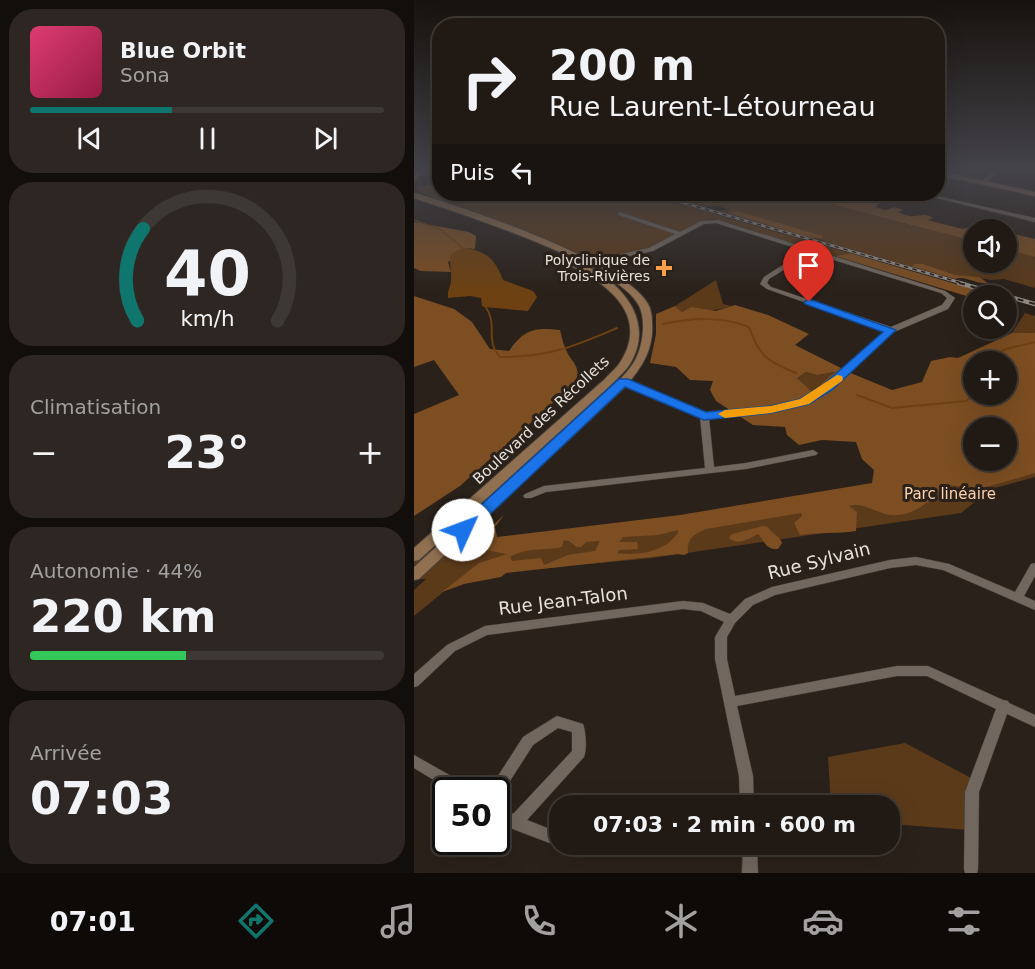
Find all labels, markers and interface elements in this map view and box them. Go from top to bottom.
text: Blue Orbit [120,38,246,63]
text: 200 m [549,41,695,90]
icon: right [450,42,528,120]
text: Sona [120,63,170,87]
text: Rue Laurent-Létourneau [549,91,876,122]
icon: previous [73,122,106,155]
icon: pause [191,122,224,155]
icon: next [309,122,342,155]
icon: left [506,156,539,189]
text: Puis [450,160,494,185]
map controls [963,219,1017,471]
button: sound [963,219,1017,273]
text: 40 [164,237,250,310]
pin [783,240,834,302]
icon: arrive [792,249,825,282]
place label: Polyclinique de Trois-Rivières [545,252,650,284]
marker: Polyclinique de Trois-Rivières [655,259,673,277]
button: search [963,285,1017,339]
text: km/h [180,306,234,331]
button: + [963,351,1017,405]
street label: Boulevard des Récollets [469,352,613,488]
text: Climatisation [30,395,161,419]
button: − [963,417,1017,471]
text: 23° [164,426,250,479]
text: − [30,433,58,472]
text: + [356,433,384,472]
park label: Parc linéaire [904,485,996,503]
position arrow [431,498,495,562]
street label: Rue Sylvain [765,538,872,583]
text: Autonomie · 44% [30,559,202,583]
street label: Rue Jean-Talon [497,582,629,619]
text: 220 km [30,590,216,643]
text: Arrivée [30,741,102,765]
text: 07:03 [30,772,173,825]
speed limit sign: 50 [432,777,510,855]
text: 07:03 · 2 min · 600 m [593,812,856,837]
icon: directions [235,900,277,942]
icon: music [377,900,419,942]
icon: phone [518,900,560,942]
icon: climate [660,900,702,942]
icon: car [802,900,844,942]
icon: filters [943,900,985,942]
text: 07:01 [50,906,136,937]

